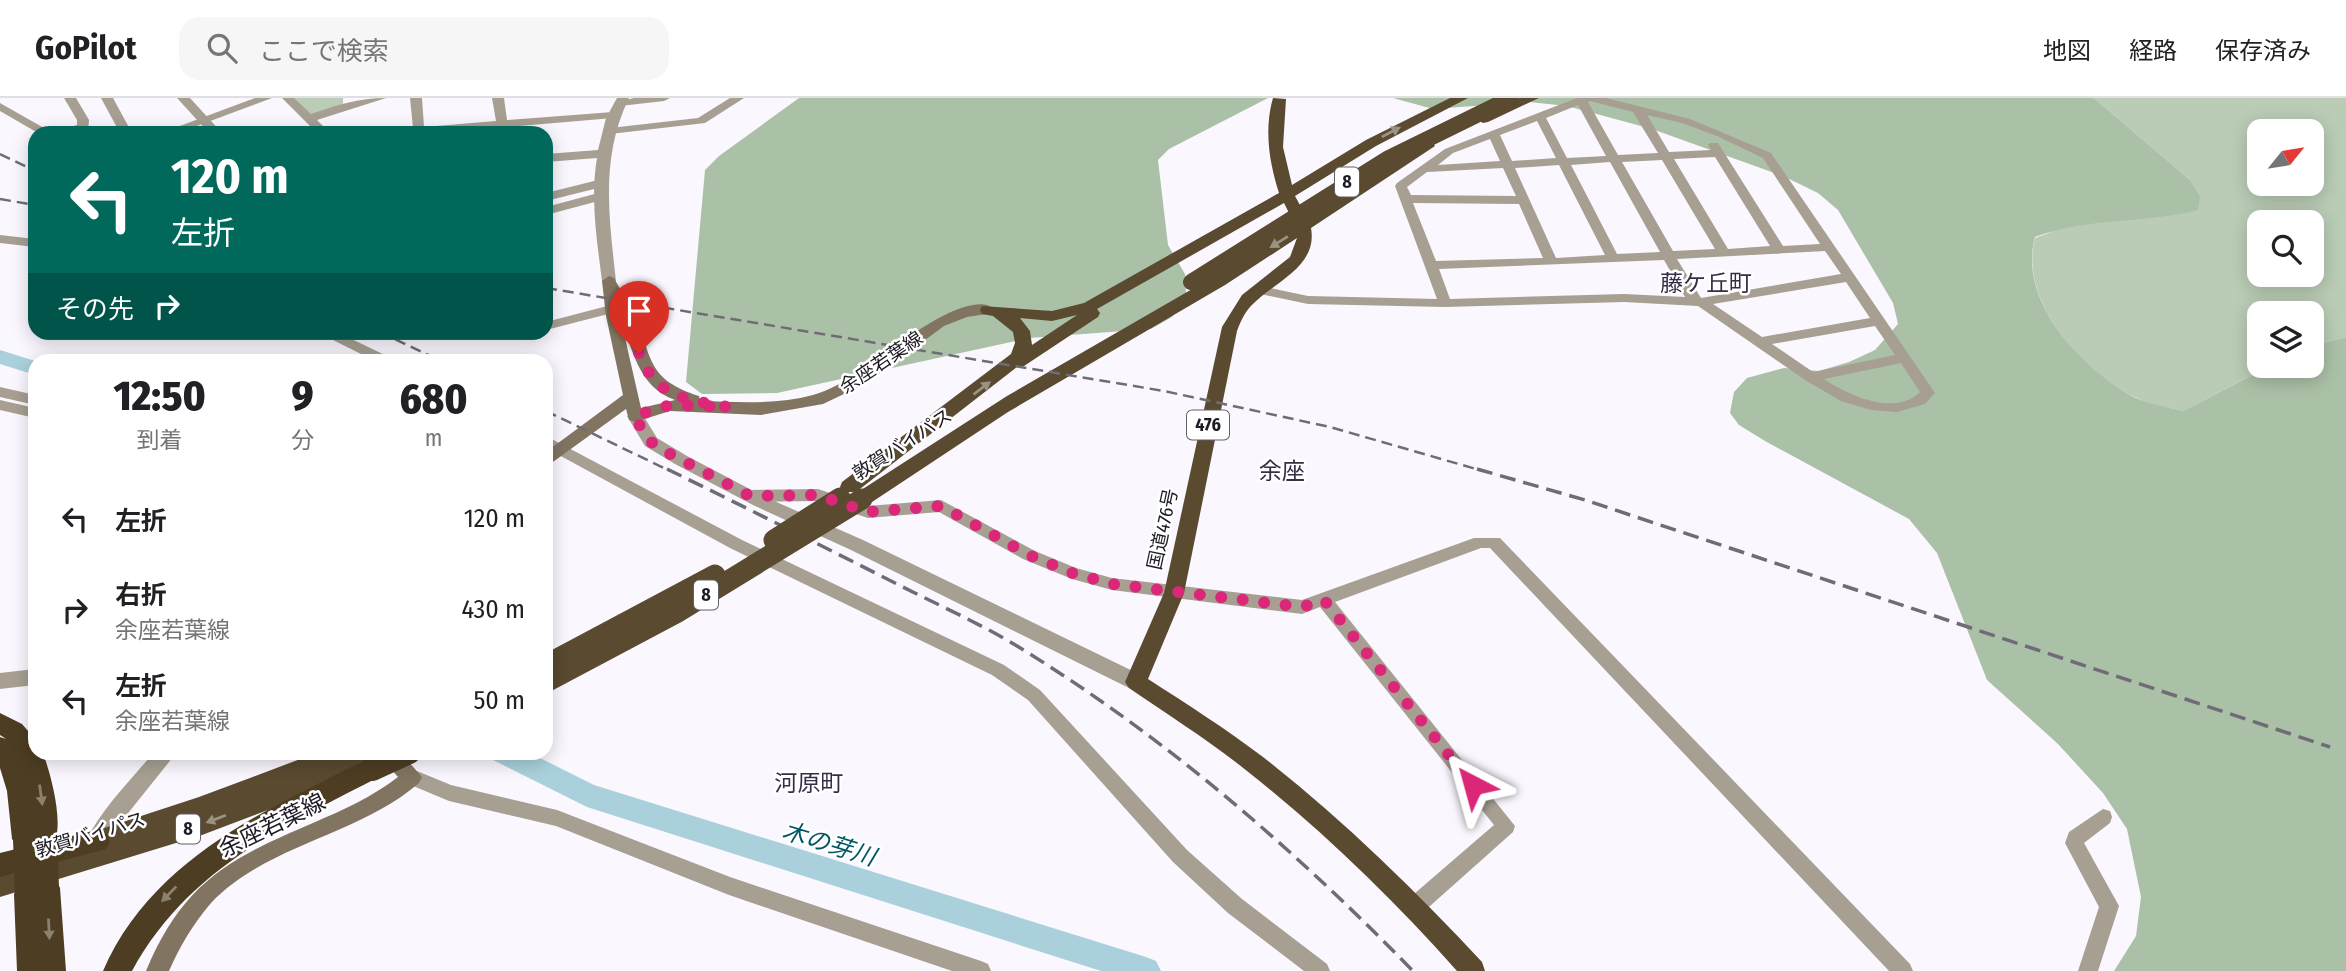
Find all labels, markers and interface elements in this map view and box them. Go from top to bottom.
search box [179,17,669,80]
text: GoPilot [35,28,137,68]
icon: search [203,29,241,67]
text: ここで検索 [259,36,389,67]
text: 地図 [2043,37,2091,65]
text: 経路 [2129,37,2177,65]
text: 保存済み [2215,37,2311,65]
north arrow [2247,119,2324,196]
map controls [2247,119,2324,378]
one-way arrow [1381,126,1401,138]
text: 120 m [171,147,289,206]
icon: left [56,154,147,245]
road number: 8 [1335,168,1359,196]
button: search [2247,210,2324,287]
text: 左折 [171,214,235,252]
one-way arrow [1269,236,1288,249]
district label: 藤ケ丘町 [1660,269,1752,297]
pin [609,281,669,353]
icon: right [148,287,186,325]
icon: arrive [620,292,658,330]
text: その先 [56,294,134,325]
button: layers [2247,301,2324,378]
street label: 余座若葉線 [835,326,927,399]
text: 12:50 [113,371,206,421]
text: 9 [291,371,314,421]
text: 680 [399,374,468,424]
one-way arrow [973,381,991,395]
street label: 敦賀バイパス [848,404,956,485]
road number: 476 [1187,410,1229,440]
text: m [425,424,442,452]
text: 到着 [137,426,183,454]
text: 分 [291,426,314,454]
district label: 余座 [1259,457,1305,485]
street label: 国道476号 [1143,486,1182,572]
icon: left [56,500,94,538]
text: 120 m [464,503,525,534]
text: 左折 [115,506,167,537]
text: 右折 [115,580,167,611]
road number: 8 [694,580,718,610]
icon: right [56,591,94,629]
text: 430 m [461,594,525,625]
text: 余座若葉線 [115,616,230,644]
text: 左折 [115,671,167,702]
icon: left [56,682,94,720]
text: 50 m [473,685,525,716]
text: 余座若葉線 [115,707,230,735]
position arrow [1436,748,1510,822]
district label: 河原町 [775,769,844,797]
one-way arrow [36,785,47,807]
street label: 余座若葉線 [214,787,330,863]
street label: 敦賀バイパス [32,807,148,862]
road number: 8 [176,814,200,844]
one-way arrow [205,814,226,825]
water label: 木の芽川 [779,817,882,872]
one-way arrow [162,885,178,902]
one-way arrow [44,919,55,941]

